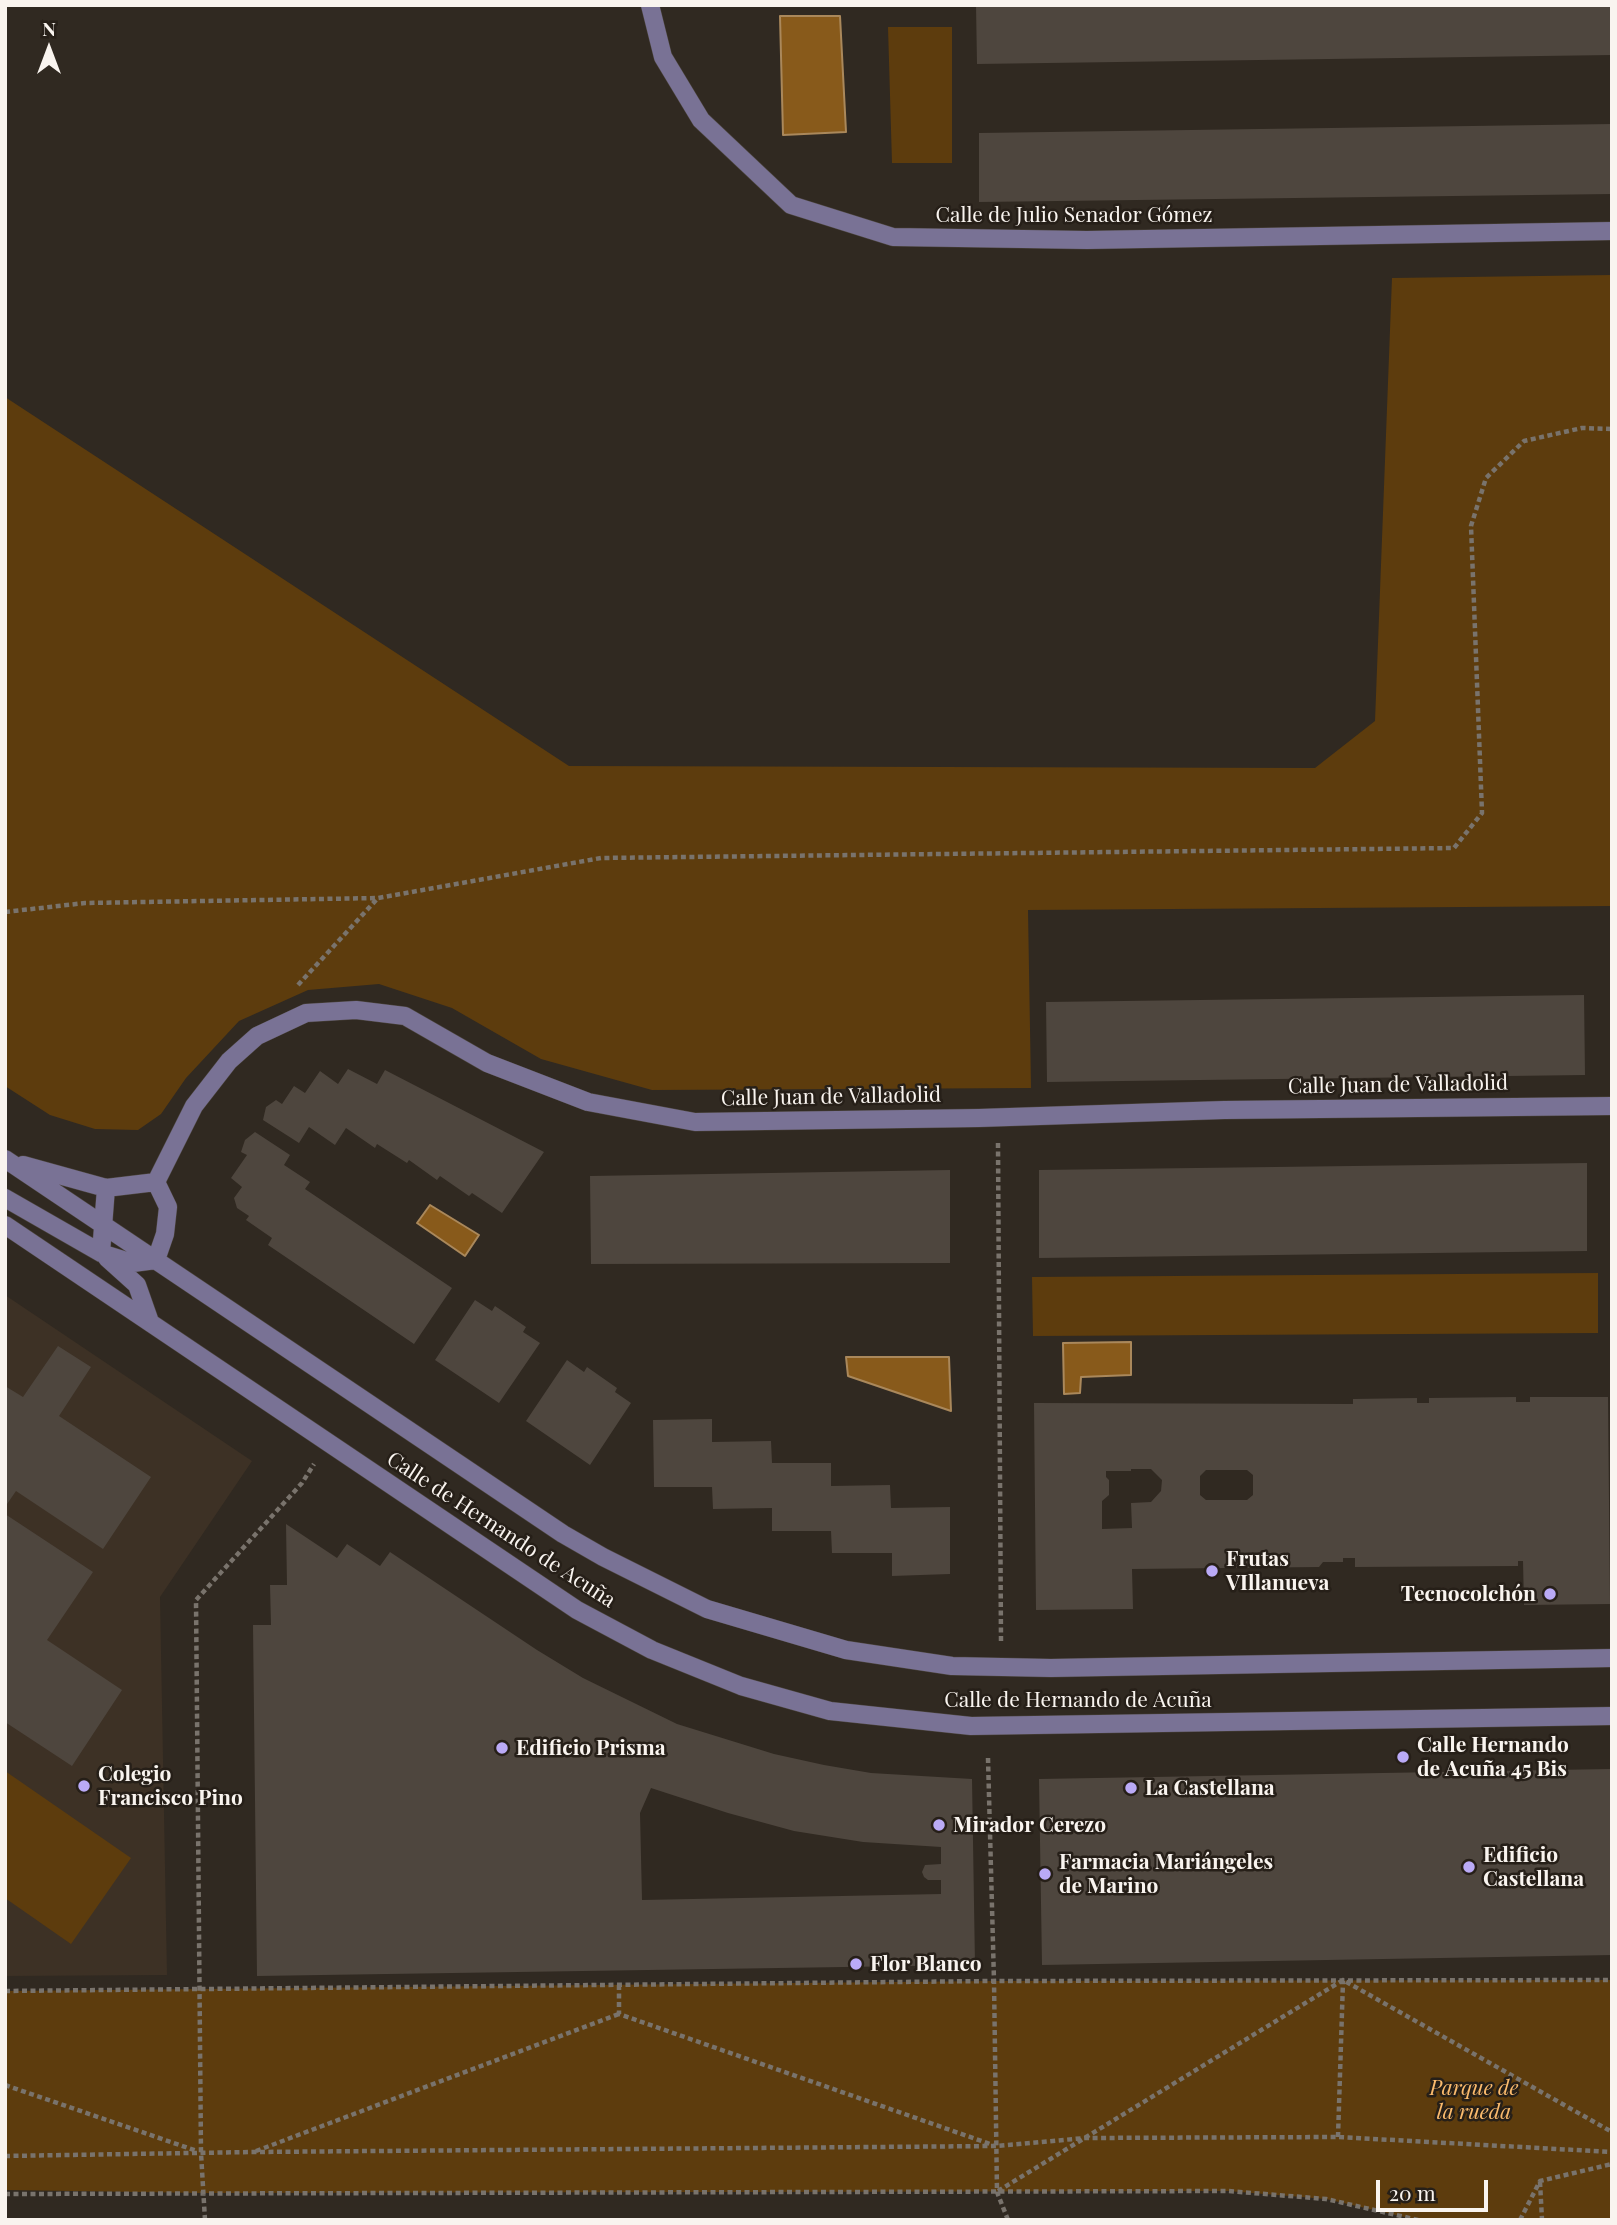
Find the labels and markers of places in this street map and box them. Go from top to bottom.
place label: Frutas VIllanueva [1226,1546,1329,1596]
marker: Frutas VIllanueva [1204,1563,1220,1579]
place label: Tecnocolchón [1401,1581,1536,1607]
marker: Tecnocolchón [1542,1586,1558,1602]
place label: Calle Hernando de Acuña 45 Bis [1417,1732,1569,1782]
place label: Edificio Prisma [516,1735,666,1761]
marker: Edificio Prisma [494,1740,510,1756]
marker: Calle Hernando de Acuña 45 Bis [1395,1749,1411,1765]
place label: Colegio Francisco Pino [98,1761,243,1811]
place label: La Castellana [1145,1775,1275,1801]
marker: Colegio Francisco Pino [76,1778,92,1794]
marker: La Castellana [1123,1780,1139,1796]
place label: Mirador Cerezo [953,1812,1106,1838]
marker: Mirador Cerezo [931,1817,947,1833]
place label: Edificio Castellana [1483,1842,1584,1892]
place label: Farmacia Mariángeles de Marino [1059,1849,1273,1899]
marker: Edificio Castellana [1461,1859,1477,1875]
marker: Farmacia Mariángeles de Marino [1037,1866,1053,1882]
place label: Flor Blanco [870,1951,982,1977]
marker: Flor Blanco [848,1956,864,1972]

